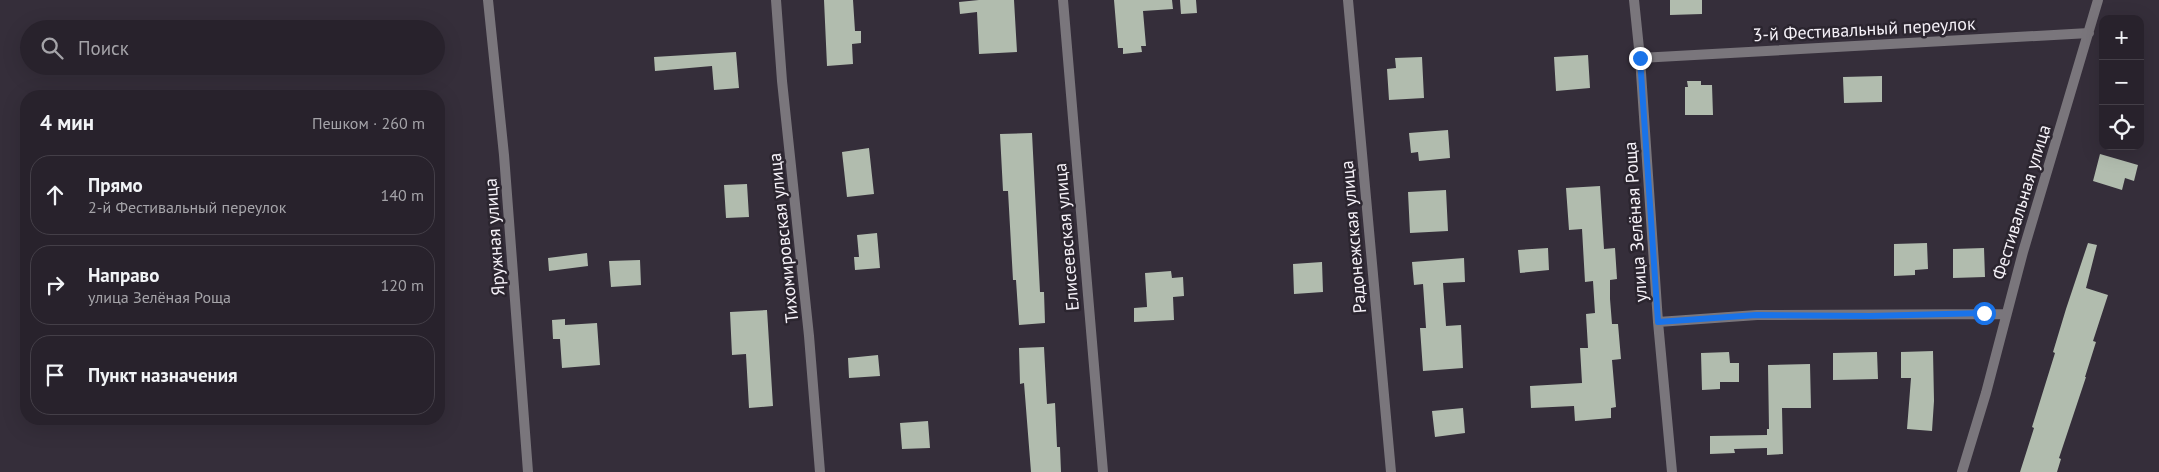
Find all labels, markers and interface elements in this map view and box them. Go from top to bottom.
street label: 3-й Фестивальный переулок [1752,12,1976,46]
map controls [2099,15,2144,150]
button: + [2099,15,2144,60]
search box [20,20,445,75]
icon: search [38,34,66,62]
text: Поиск [78,36,129,60]
route end [1629,47,1652,70]
button: − [2099,60,2144,105]
button: locate [2099,105,2144,150]
text: 4 мин [40,109,94,136]
text: Пешком · 260 m [312,113,425,133]
street label: Фестивальная улица [1986,122,2056,282]
street label: улица Зелёная Роща [1618,141,1652,303]
street label: Тихомировская улица [763,152,803,324]
street label: Радонежская улица [1335,160,1371,314]
street label: Елисеевская улица [1048,162,1084,312]
text: Прямо [88,173,143,197]
street label: Яружная улица [478,177,510,297]
icon: ahead [41,181,69,209]
text: 140 m [381,185,424,205]
text: 2-й Фестивальный переулок [88,197,286,217]
text: Направо [88,263,159,287]
icon: right [41,271,69,299]
text: 120 m [381,275,424,295]
text: улица Зелёная Роща [88,287,231,307]
route start [1973,302,1996,325]
icon: arrive [41,361,69,389]
text: Пункт назначения [88,363,238,387]

